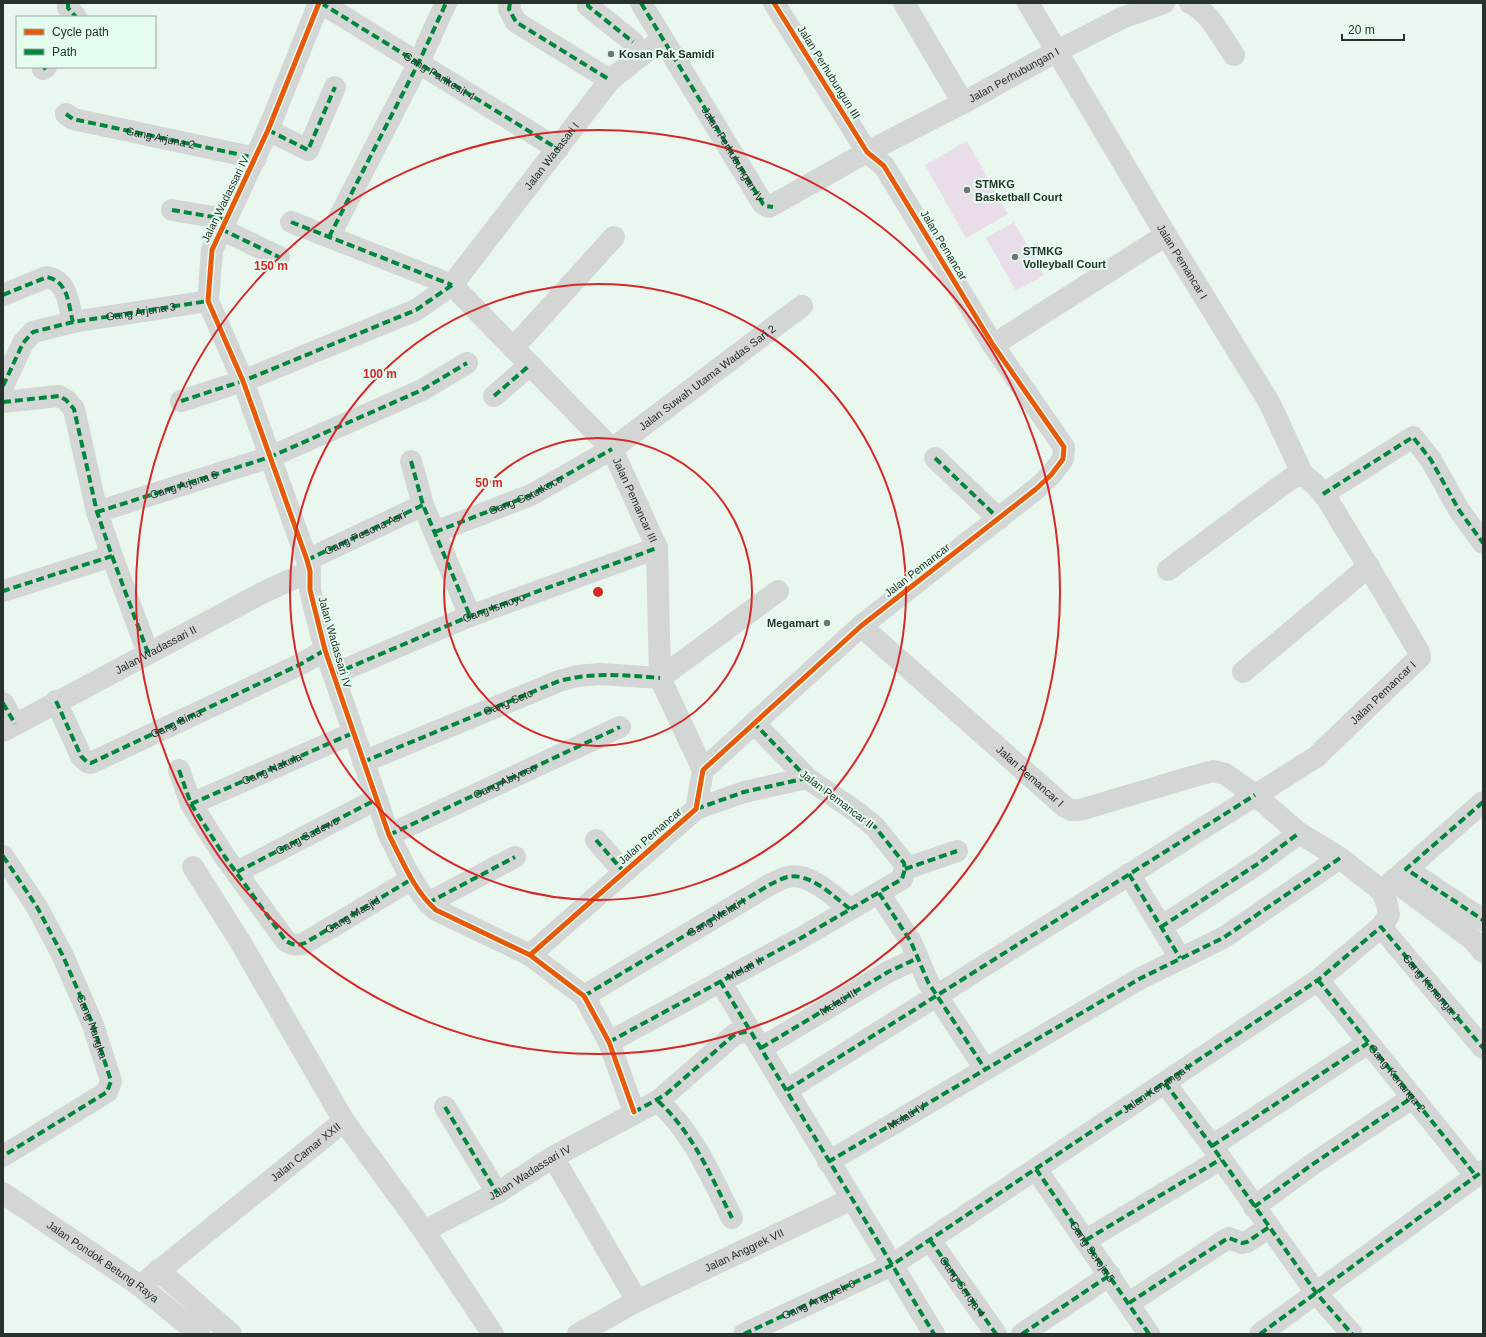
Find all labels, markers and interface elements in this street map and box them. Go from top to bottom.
legend [16,16,156,68]
scale bar [1342,16,1404,42]
street label: Jalan Perhubungun III [795,23,863,121]
text: 20 m [1348,23,1375,37]
text: Cycle path [52,25,109,39]
text: Path [52,45,77,59]
street label: Jalan Perhubungan I [966,45,1061,105]
place label: Kosan Pak Samidi [619,48,714,60]
street label: Gang Parikesit 4 [402,49,477,102]
marker: Kosan Pak Samidi [606,49,616,59]
street label: Jalan Perhubungan IV [699,105,767,205]
street label: Jalan Wadasari I [522,120,581,192]
street label: Gang Arjuna 2 [125,124,196,151]
street label: Jalan Wadassari IV [199,153,251,244]
place label: STMKG Basketball Court [975,178,1063,203]
marker: STMKG Basketball Court [962,185,972,195]
street label: Jalan Pemancar [918,208,970,282]
street label: Jalan Pemancar I [1155,222,1210,301]
place label: STMKG Volleyball Court [1023,245,1106,270]
marker: STMKG Volleyball Court [1010,252,1020,262]
text: 150 m [254,259,288,273]
street label: Gang Arjuna 3 [105,300,176,323]
street label: Jalan Suwah Utama Wadas Sari 2 [637,322,778,433]
text: 100 m [363,367,397,381]
street label: Jalan Pemancar III [611,456,660,544]
street label: Gang Arjuna 5 [148,468,219,501]
street label: Gang Gatutkoco [487,472,565,517]
text: 50 m [475,476,503,490]
street label: Gang Pesona Asri [322,508,408,557]
street label: Jalan Pemancar [882,541,952,599]
centre of rings [591,585,605,599]
street label: Gang Ismoyo [461,591,526,624]
street label: Jalan Wadassari IV [316,595,354,690]
place label: Megamart [767,617,819,629]
marker: Megamart [822,618,832,628]
street label: Jalan Wadassari II [113,623,198,676]
street label: Jalan Pemancar I [1348,659,1418,727]
street label: Gang Seto [481,686,535,718]
street label: Gang Bima [149,705,204,740]
street label: Jalan Pemancar I [994,743,1066,809]
street label: Gang Nakula [240,750,304,787]
street label: Gang Abiyoso [471,761,539,801]
street label: Jalan Pemancar II [798,768,876,830]
street label: Jalan Pemancar [616,805,684,867]
street label: Gang Sadewo [273,814,341,857]
street label: Gang Masjid [323,894,382,936]
street label: Gang Melati I [685,895,747,939]
street label: Gang Kenanga 1 [1400,952,1463,1023]
street label: Melati II [725,954,764,983]
street label: Melati III [817,986,859,1018]
street label: Gang Nangka [74,992,110,1061]
street label: Gang Kenanga 2 [1366,1042,1428,1114]
street label: Jalan Kenanga I [1120,1061,1192,1115]
street label: Melati IV [885,1100,929,1132]
street label: Jalan Camar XXII [268,1120,343,1184]
street label: Jalan Wadassari IV [487,1142,573,1202]
street label: Jalan Pondok Betung Raya [45,1219,162,1305]
street label: Gang Seroja 5 [1067,1219,1118,1284]
street label: Jalan Anggrek VII [702,1226,786,1274]
street label: Gang Seroja 4 [937,1254,988,1319]
street label: Gang Anggrek 6 [780,1277,857,1322]

